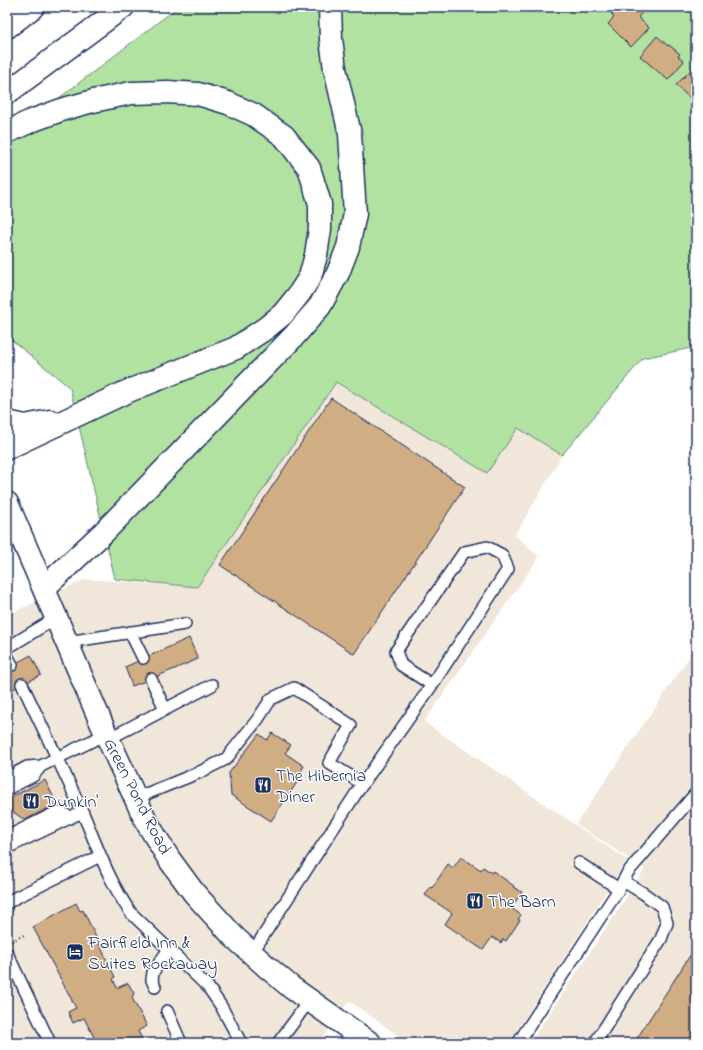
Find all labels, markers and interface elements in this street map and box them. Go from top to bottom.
street label: Green Pond Road [96,734,177,860]
place label: The Hibernia Diner [275,764,366,811]
restaurant icon: The Hibernia Diner [253,775,273,795]
place label: Dunkin' [43,790,98,816]
restaurant icon: Dunkin' [21,791,41,811]
place label: The Barn [488,890,556,916]
restaurant icon: The Barn [465,891,485,911]
place label: Fairfield Inn & Suites Rockaway [87,931,217,978]
hotel icon: Fairfield Inn & Suites Rockaway [65,942,85,962]

